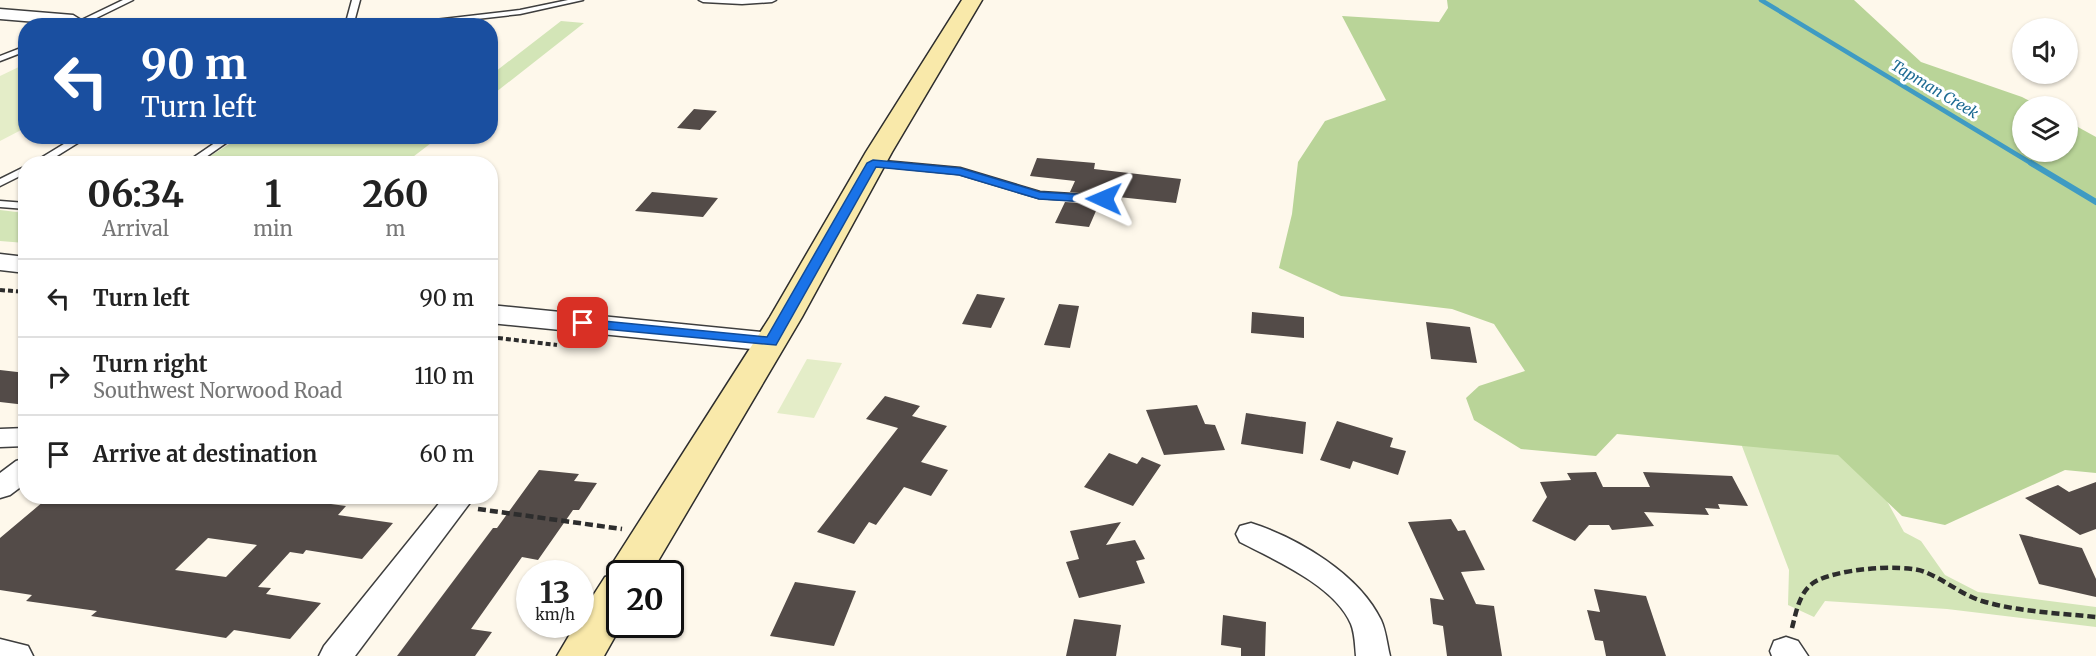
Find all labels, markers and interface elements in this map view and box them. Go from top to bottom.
map controls [2012,18,2078,162]
button: sound [2012,18,2078,84]
text: 90 m [141,38,247,90]
icon: left [42,42,120,120]
water label: Tapman Creek [1888,55,1983,123]
text: Turn left [141,90,256,124]
button: layers [2012,96,2078,162]
position arrow [1072,167,1136,231]
text: 06:34 [87,172,184,217]
text: 1 [265,172,281,217]
text: 260 [362,172,429,217]
text: Arrival [102,216,169,241]
text: min [253,216,293,241]
text: m [385,216,405,241]
icon: left [42,282,75,315]
text: Turn left [93,284,190,312]
text: 90 m [419,284,474,312]
pin [557,297,608,348]
icon: arrive [566,306,599,339]
text: Turn right [93,350,207,378]
icon: right [42,360,75,393]
text: 110 m [415,362,474,390]
text: Southwest Norwood Road [93,378,342,403]
icon: arrive [42,438,75,471]
text: Arrive at destination [93,440,317,468]
text: 60 m [420,440,474,468]
speed limit sign: 20 [606,560,684,638]
text: 13 [540,573,570,611]
text: km/h [535,605,575,624]

